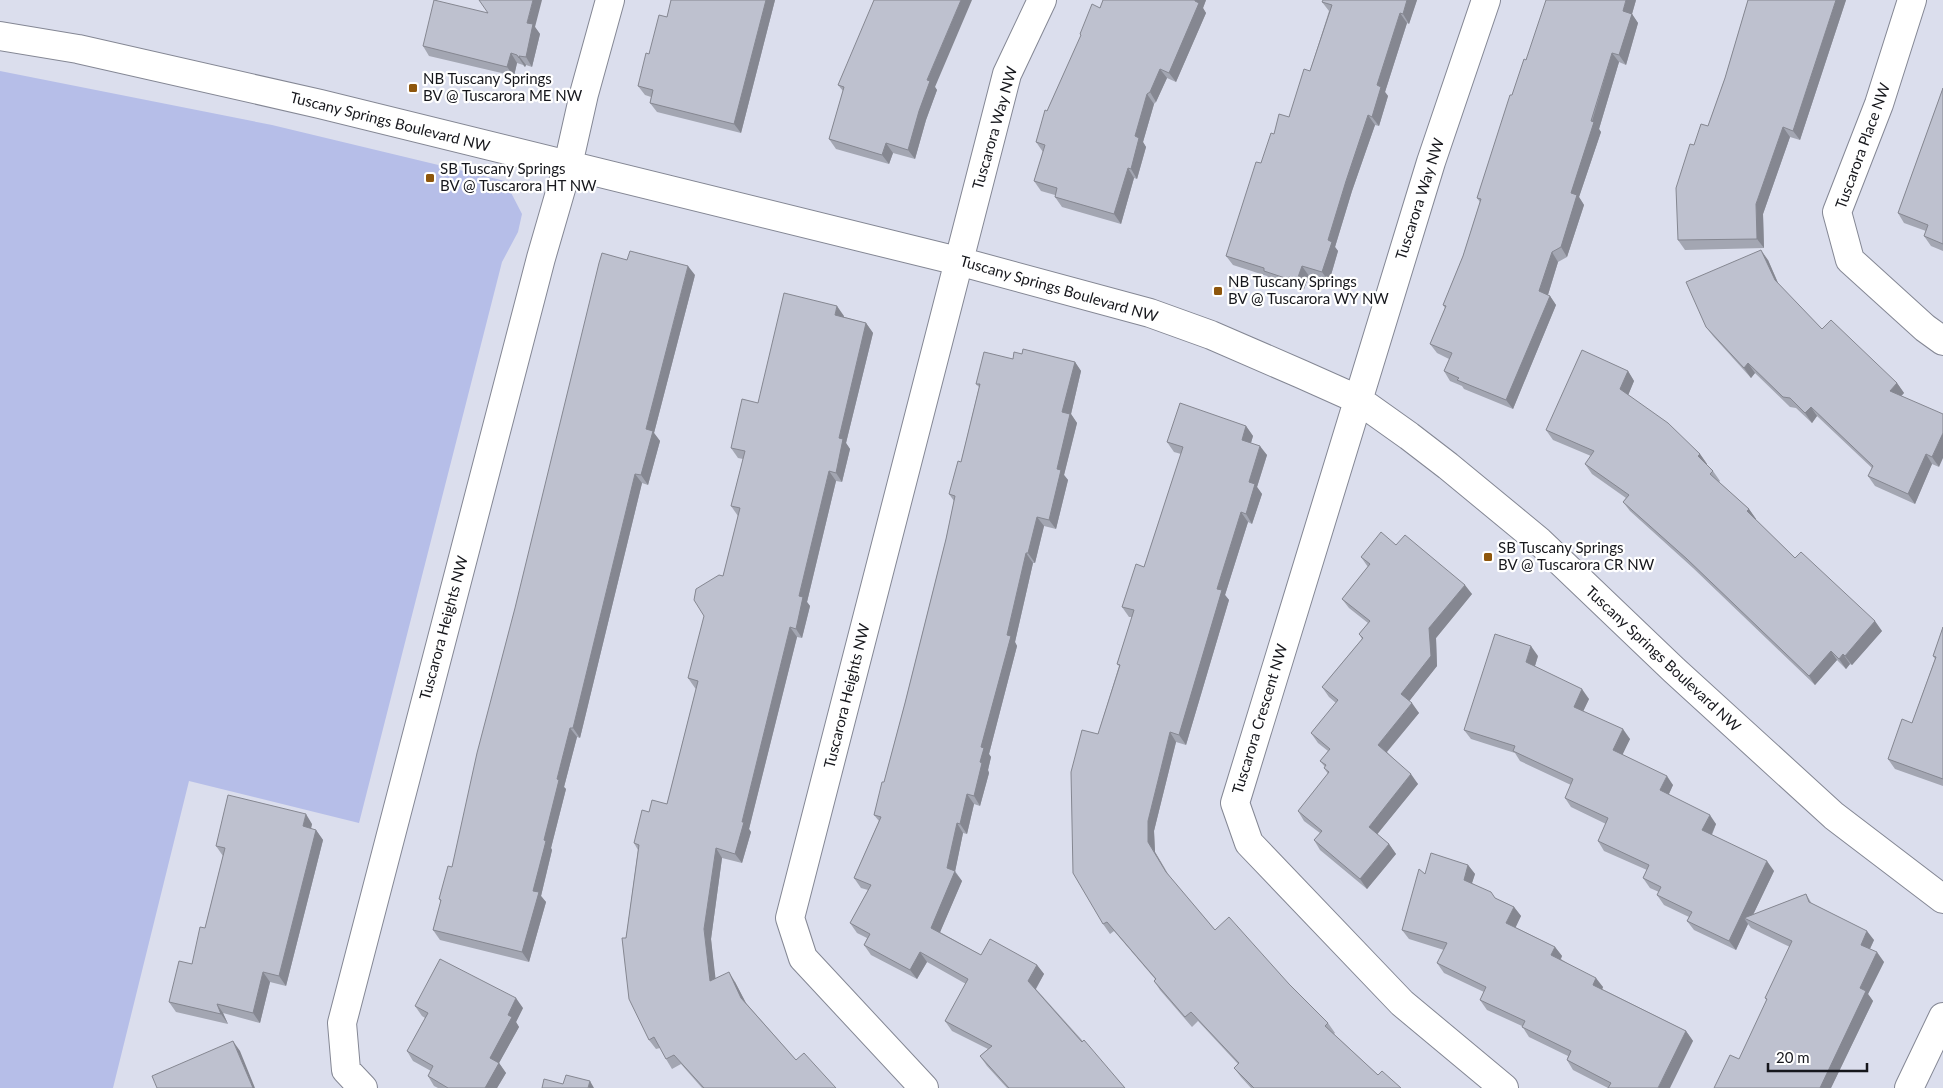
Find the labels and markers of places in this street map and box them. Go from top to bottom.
place label: NB Tuscany Springs BV @ Tuscarora ME NW [423,69,583,104]
marker: NB Tuscany Springs BV @ Tuscarora ME NW [407,82,419,94]
place label: SB Tuscany Springs BV @ Tuscarora HT NW [440,159,597,194]
marker: SB Tuscany Springs BV @ Tuscarora HT NW [424,172,436,184]
place label: NB Tuscany Springs BV @ Tuscarora WY NW [1228,272,1389,307]
marker: NB Tuscany Springs BV @ Tuscarora WY NW [1212,285,1224,297]
place label: SB Tuscany Springs BV @ Tuscarora CR NW [1498,538,1655,573]
marker: SB Tuscany Springs BV @ Tuscarora CR NW [1482,551,1494,563]

